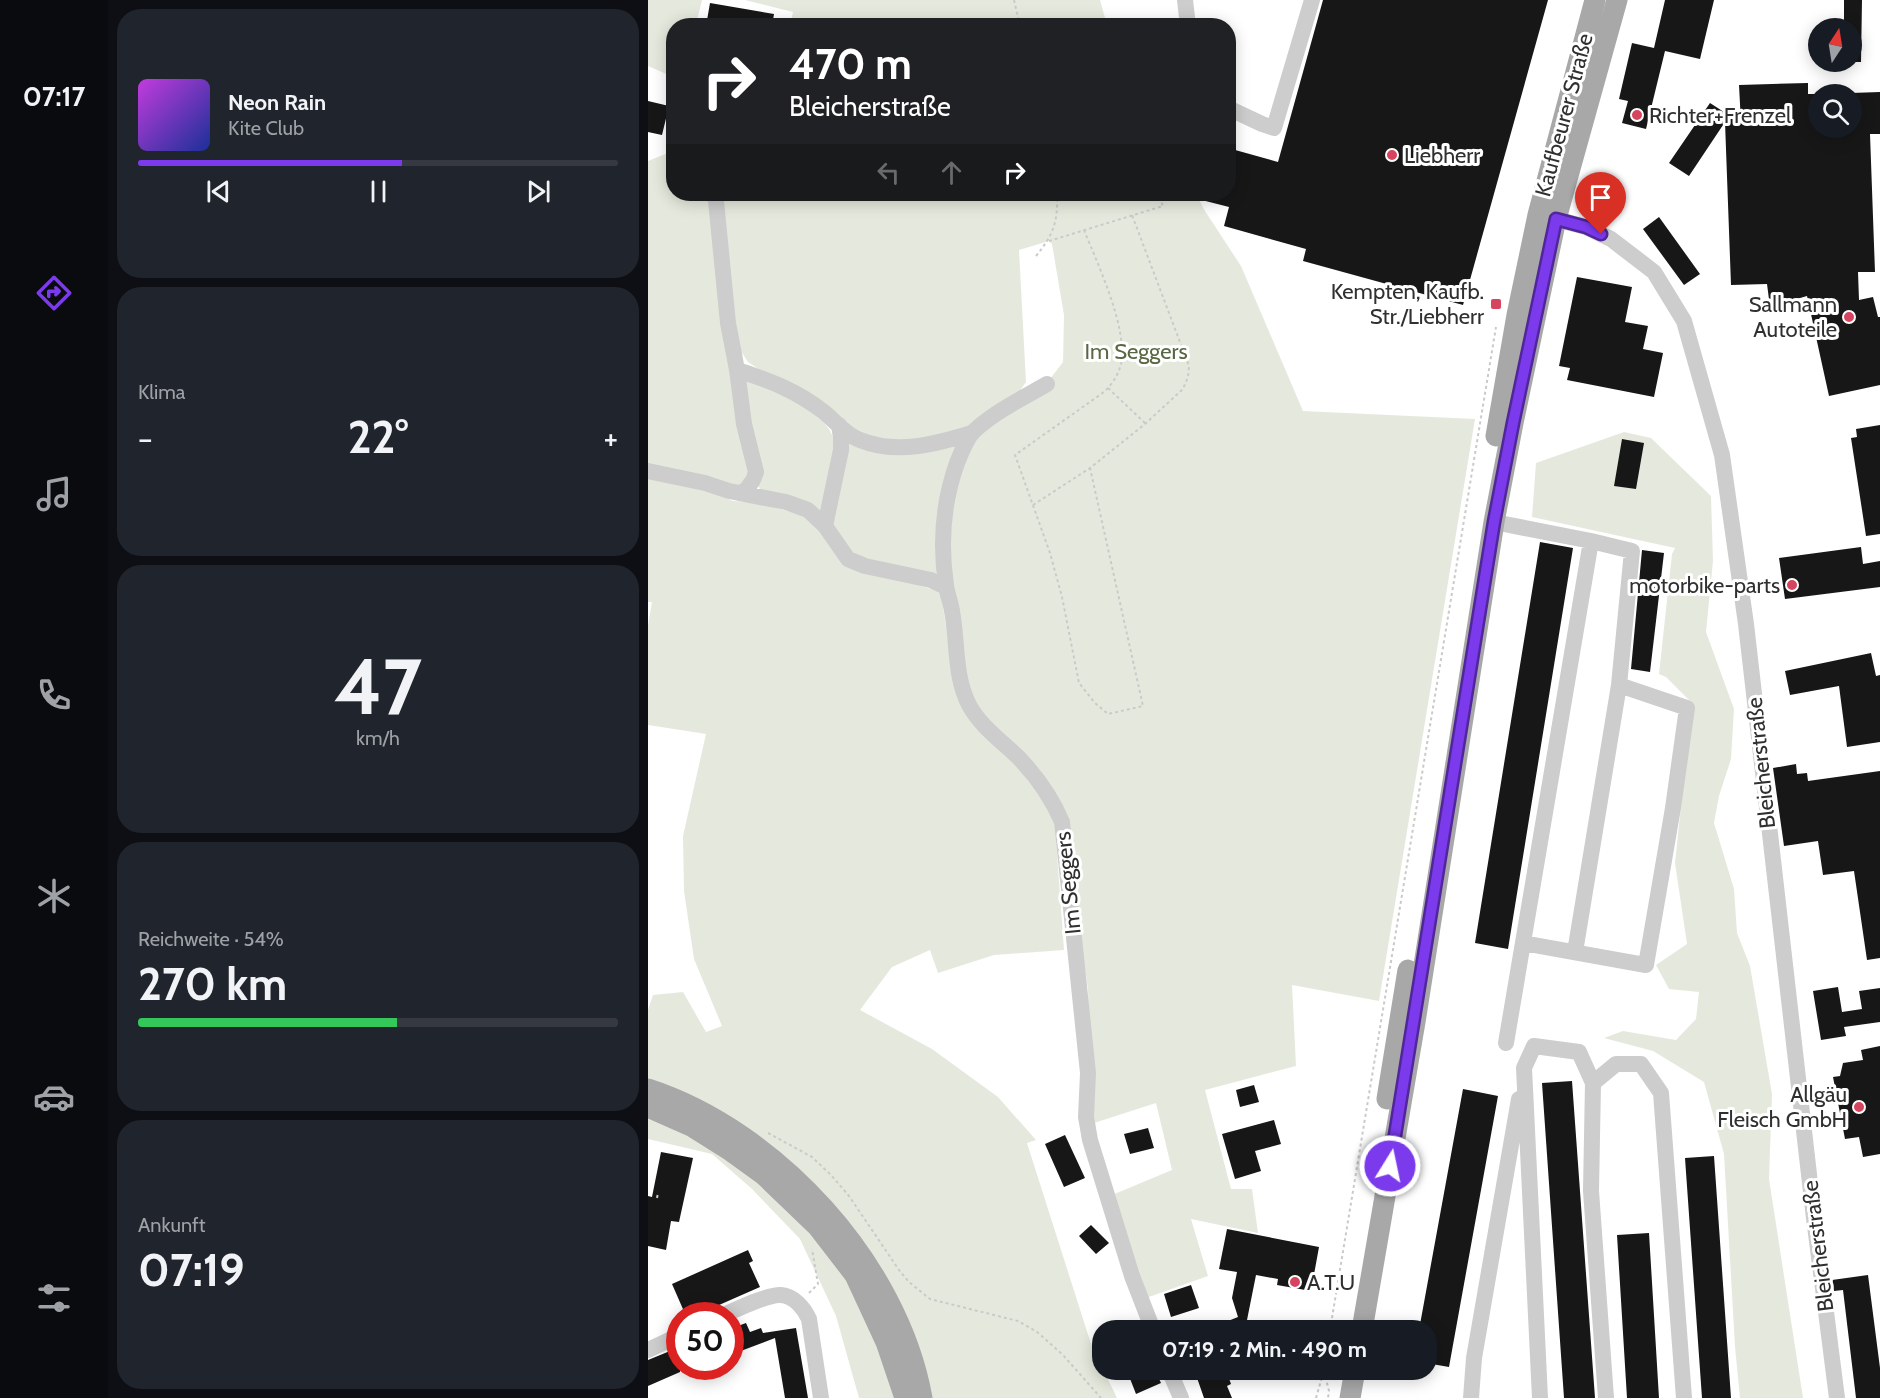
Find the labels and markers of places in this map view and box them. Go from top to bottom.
place label: Richter+Frenzel [1649,102,1792,129]
marker: Richter+Frenzel [1630,108,1644,122]
place label: Liebherr [1404,142,1480,169]
marker: Liebherr [1385,148,1399,162]
pin [1575,172,1626,234]
place label: Kempten, Kaufb. Str./Liebherr [1331,278,1484,330]
place label: Sallmann Autoteile [1749,291,1837,343]
marker: Kempten, Kaufb. Str./Liebherr [1489,297,1503,311]
marker: Sallmann Autoteile [1842,310,1856,324]
place label: motorbike-parts [1629,572,1780,599]
marker: motorbike-parts [1785,578,1799,592]
place label: Allgäu Fleisch GmbH [1717,1081,1847,1133]
marker: Allgäu Fleisch GmbH [1852,1100,1866,1114]
place label: A.T.U [1307,1269,1355,1296]
marker: A.T.U [1288,1275,1302,1289]

